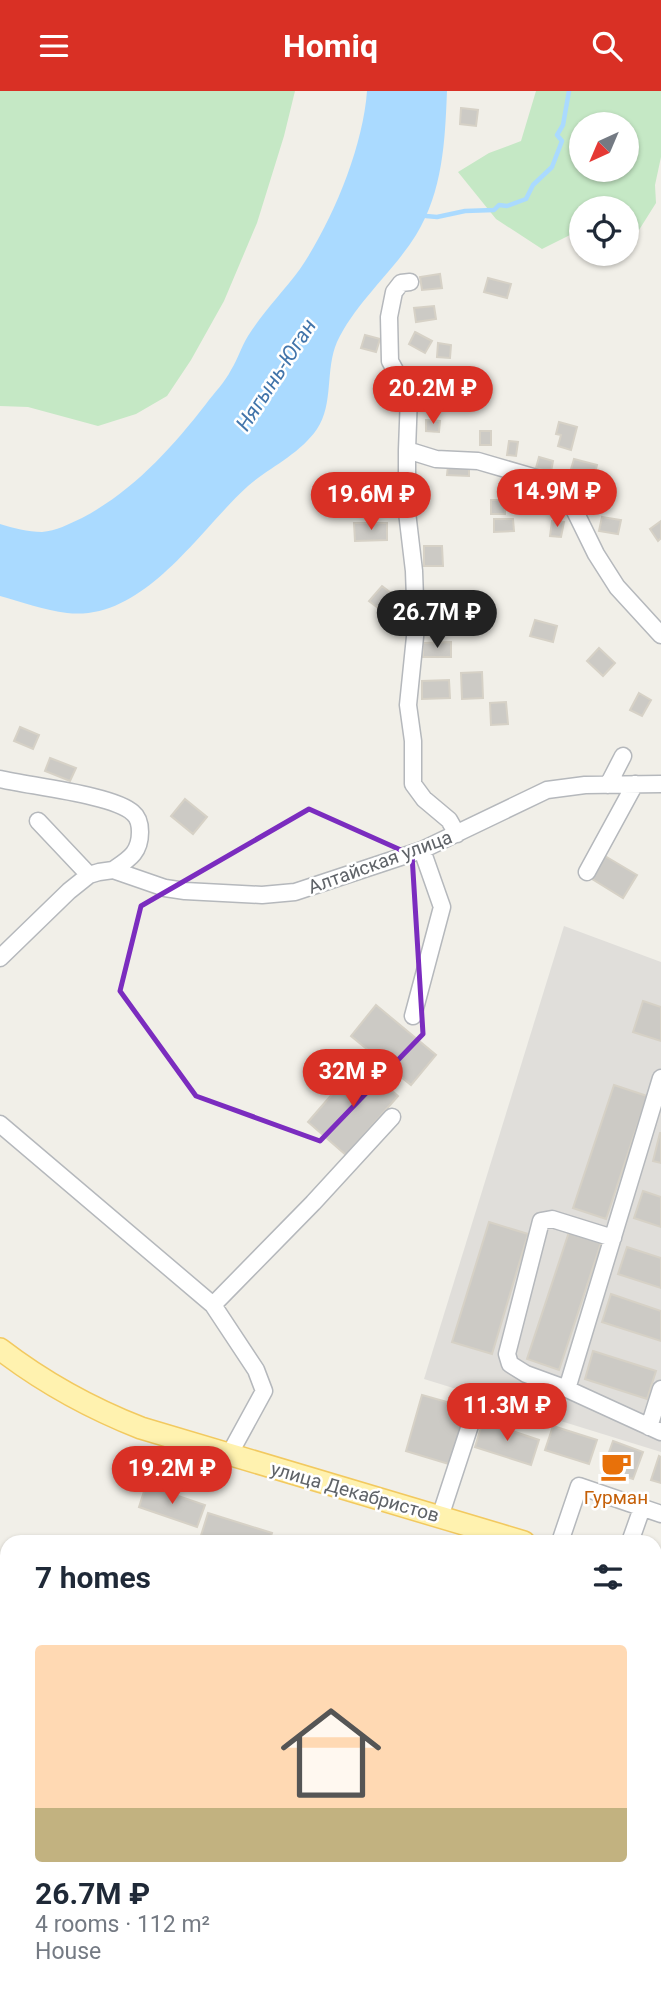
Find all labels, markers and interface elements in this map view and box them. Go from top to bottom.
icon: menu [35,27,73,65]
text: Homiq [283,27,378,65]
icon: search [588,27,626,65]
north arrow [569,112,639,182]
map controls [569,112,639,266]
button: locate [569,196,639,266]
water label: Нягынь-Юган [231,314,321,435]
pin: 20.2M ₽ [368,367,498,426]
text: 20.2M ₽ [389,375,477,402]
pin: 14.9M ₽ [492,469,622,529]
pin: 19.6M ₽ [306,473,436,532]
text: 14.9M ₽ [513,478,601,505]
text: 19.6M ₽ [327,481,415,508]
pin: 26.7M ₽ [372,591,502,650]
text: 26.7M ₽ [393,599,481,626]
street label: Алтайская улица [305,825,455,899]
pin: 32M ₽ [304,1049,402,1109]
text: 32M ₽ [319,1058,387,1085]
pin: 11.3M ₽ [442,1383,572,1443]
text: 11.3M ₽ [463,1392,551,1419]
pin: 19.2M ₽ [107,1447,237,1506]
cafe icon: Гурман [599,1449,633,1483]
text: 19.2M ₽ [128,1455,216,1482]
street label: улица Декабристов [268,1457,442,1527]
place label: Гурман [584,1486,648,1509]
icon: filters [589,1558,627,1596]
text: 7 homes [35,1560,151,1595]
icon: home [268,1690,394,1816]
text: 26.7M ₽ [35,1876,150,1911]
text: 4 rooms · 112 m² [35,1911,210,1938]
text: House [35,1938,101,1965]

